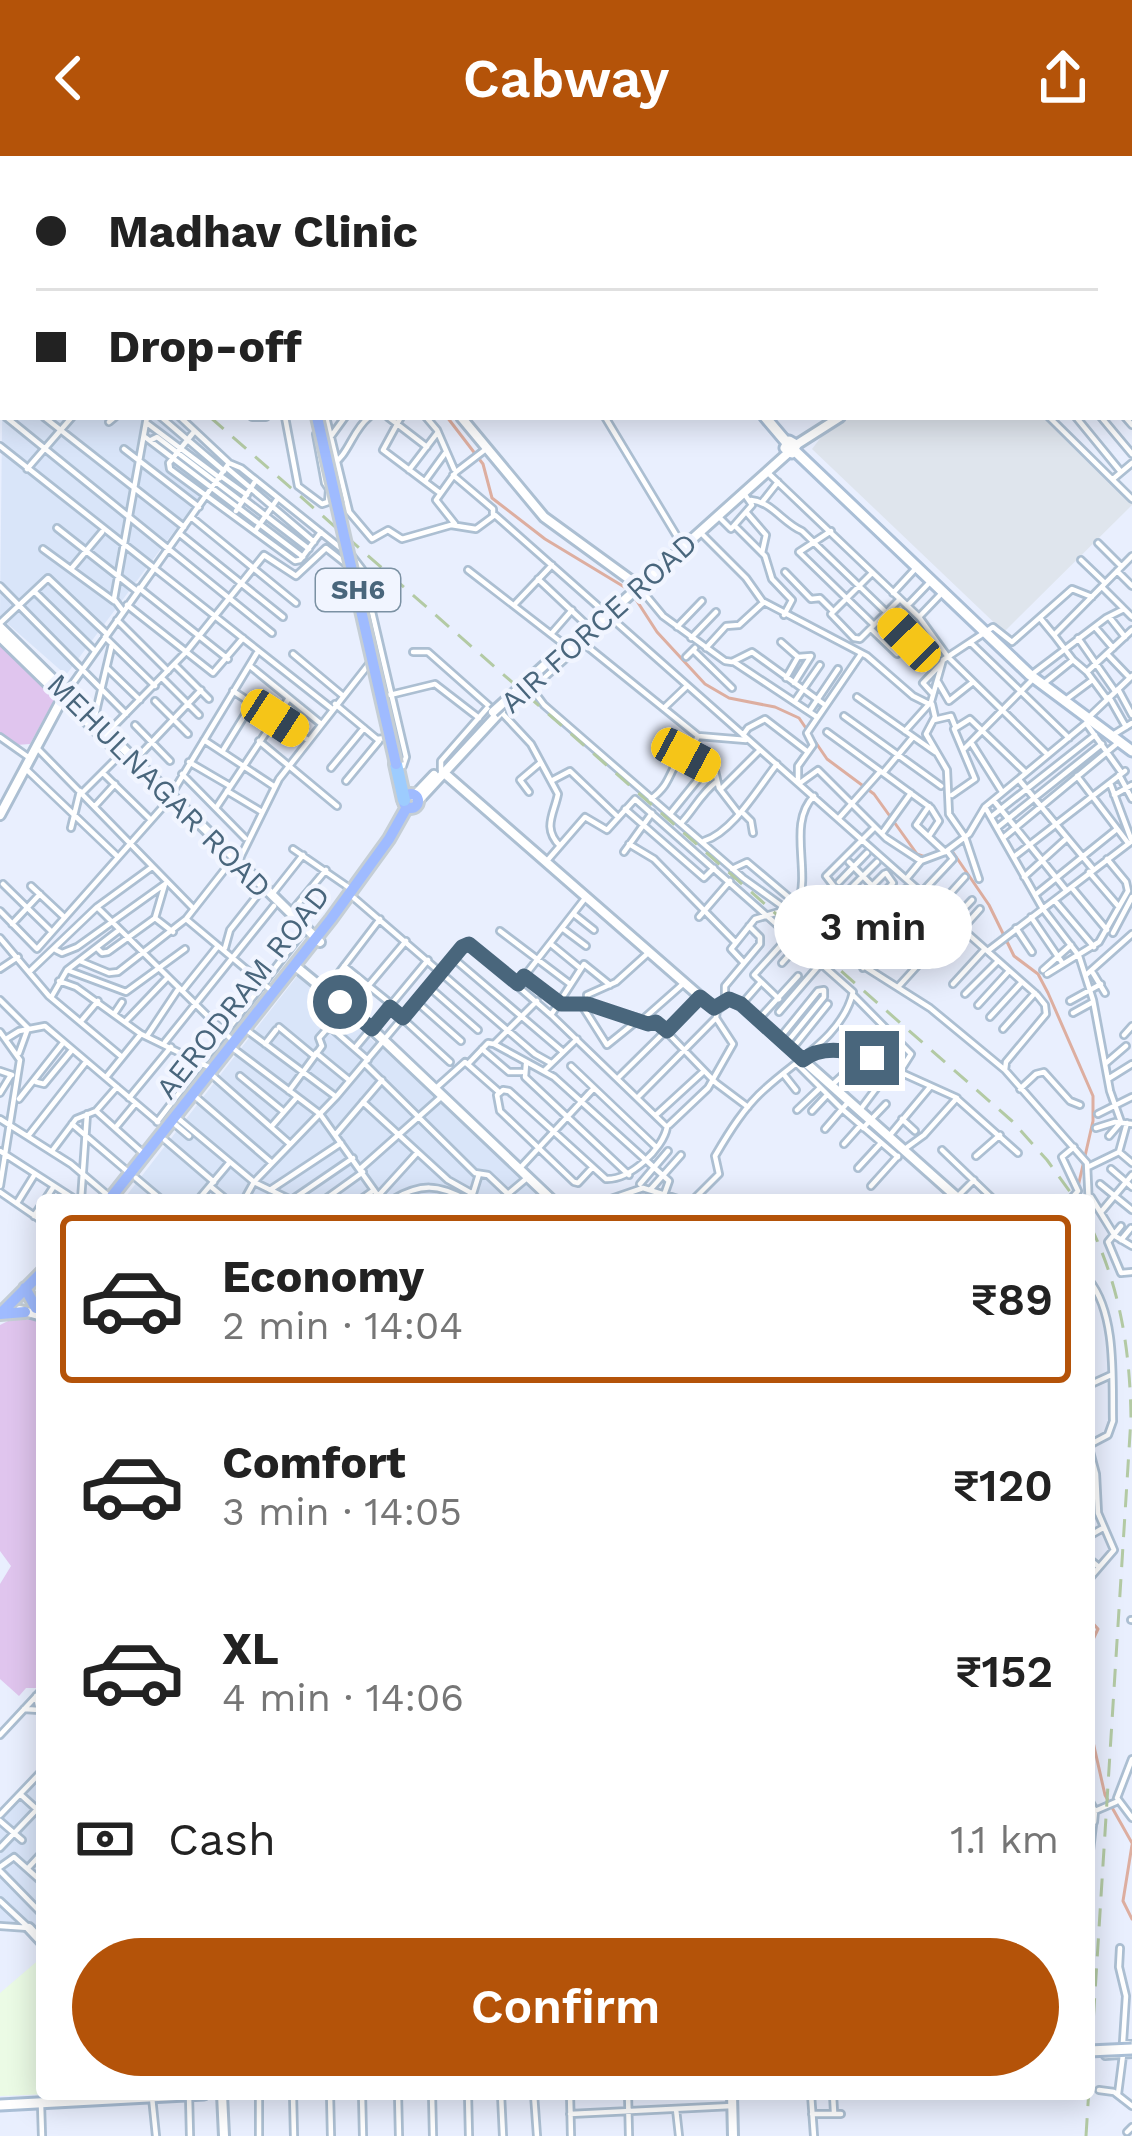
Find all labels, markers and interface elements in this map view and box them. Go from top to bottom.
icon: back [36,45,102,111]
icon: share [1030,45,1096,111]
text: Cabway [463,47,669,110]
text: Madhav Clinic [108,205,418,258]
text: Drop-off [108,320,302,373]
street label: AIR FORCE ROAD [493,525,704,720]
road number: SH6 [316,569,400,611]
car [871,602,947,678]
street label: MEHULNAGAR ROAD [40,667,278,905]
car [235,683,315,753]
car [646,722,726,788]
street label: AERODRAM ROAD [148,878,337,1105]
callout: 3 min [773,884,971,968]
text: 3 min [820,904,926,949]
route start [313,975,367,1029]
route end [845,1031,899,1085]
icon: car [78,1245,186,1353]
text: Economy [222,1250,424,1303]
text: ₹89 [971,1273,1053,1326]
text: 2 min · 14:04 [222,1303,463,1348]
icon: car [78,1431,186,1539]
text: Comfort [222,1436,406,1489]
text: ₹120 [953,1459,1053,1512]
text: 3 min · 14:05 [222,1489,462,1534]
icon: car [78,1617,186,1725]
text: XL [222,1622,279,1675]
text: ₹152 [955,1645,1053,1698]
text: 4 min · 14:06 [222,1675,464,1720]
icon: cash [72,1806,138,1872]
text: Cash [168,1813,276,1866]
text: 1.1 km [950,1817,1059,1862]
button: Confirm [72,1938,1059,2076]

